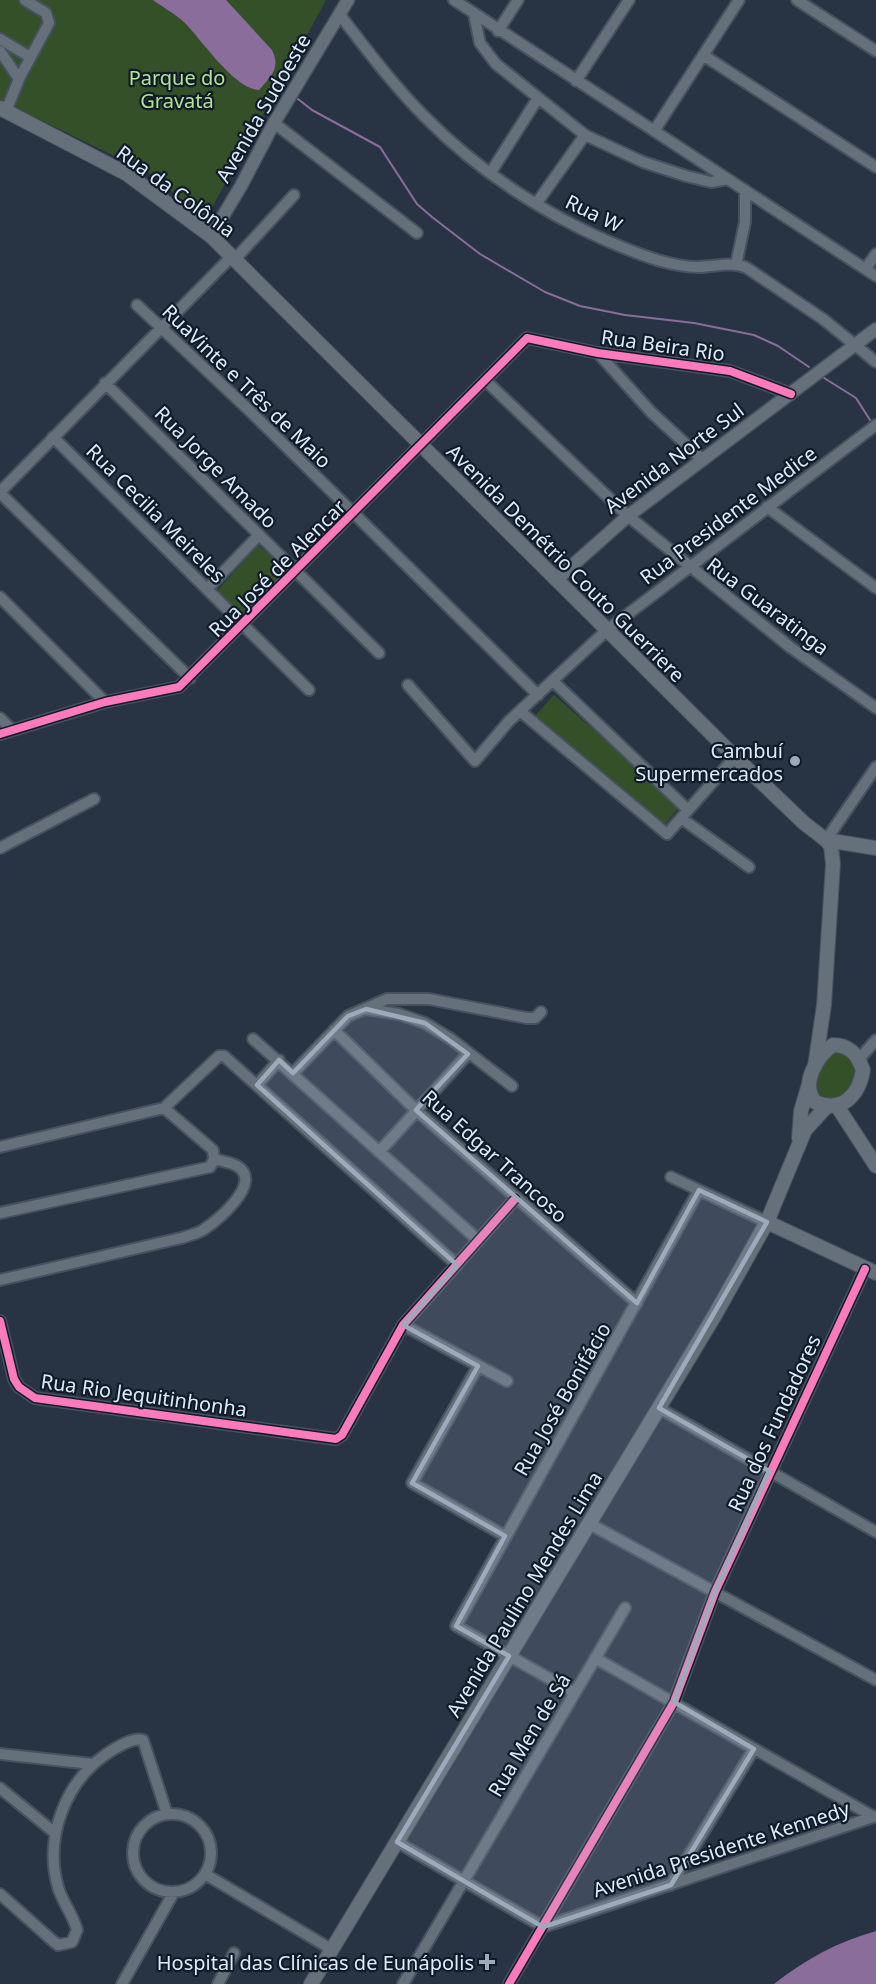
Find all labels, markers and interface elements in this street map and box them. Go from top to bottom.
street label: Avenida Sudoeste [209,29,317,187]
park label: Parque do Gravatá [129,64,225,114]
street label: Rua da Colônia [111,139,241,243]
street label: Rua W [561,188,627,238]
street label: RuaVinte e Três de Maio [157,298,337,474]
street label: Rua Beira Rio [599,323,727,367]
street label: Avenida Norte Sul [599,397,749,519]
street label: Rua Jorge Amado [149,400,283,534]
street label: Rua Cecilia Meireles [81,438,231,588]
street label: Avenida Demétrio Couto Guerriere [441,438,691,688]
street label: Rua Presidente Medice [634,440,822,590]
street label: Rua José de Alencar [202,493,352,643]
street label: Rua Guaratinga [701,551,835,661]
place label: Cambuí Supermercados [635,737,784,787]
marker: Cambuí Supermercados [788,754,802,768]
street label: Rua Edgar Trancoso [417,1084,573,1228]
street label: Rua José Bonifácio [507,1318,617,1480]
street label: Rua dos Fundadores [721,1330,827,1516]
street label: Rua Rio Jequitinhonha [39,1367,249,1423]
street label: Avenida Paulino Mendes Lima [440,1466,608,1722]
street label: Rua Men de Sá [482,1668,576,1802]
street label: Avenida Presidente Kennedy [589,1794,853,1903]
place label: Hospital das Clínicas de Eunápolis [157,1949,474,1976]
marker: Hospital das Clínicas de Eunápolis [478,1953,496,1971]

